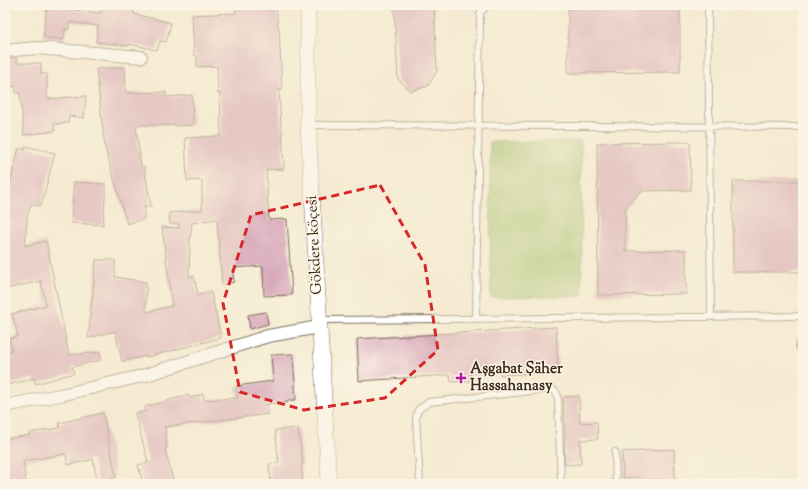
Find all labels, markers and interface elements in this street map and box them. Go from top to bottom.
street label: Gökdere köçesi [302,195,328,295]
place label: Aşgabat Şäher Hassahanasy [470,359,563,397]
marker: Aşgabat Şäher Hassahanasy [455,372,467,384]

